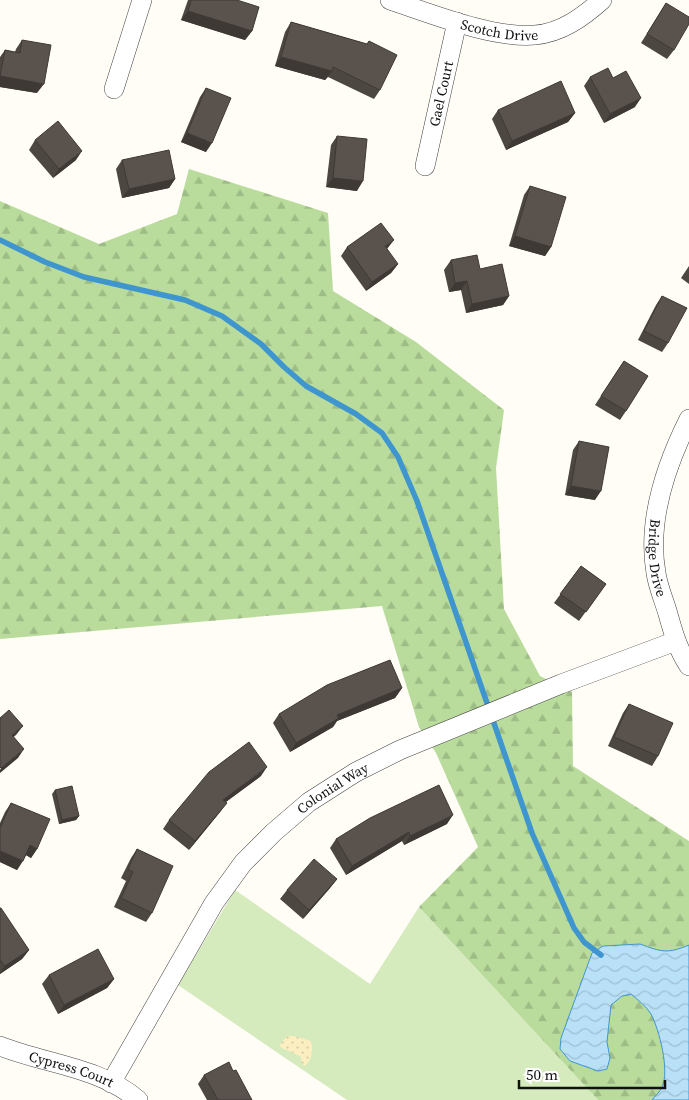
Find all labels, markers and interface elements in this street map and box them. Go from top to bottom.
street label: Scotch Drive [458,14,539,45]
street label: Gael Court [424,59,458,128]
street label: Bridge Drive [644,518,672,599]
street label: Colonial Way [292,757,372,818]
street label: Cypress Court [27,1046,118,1092]
scale bar [519,1058,665,1090]
text: 50 m [526,1064,558,1085]

